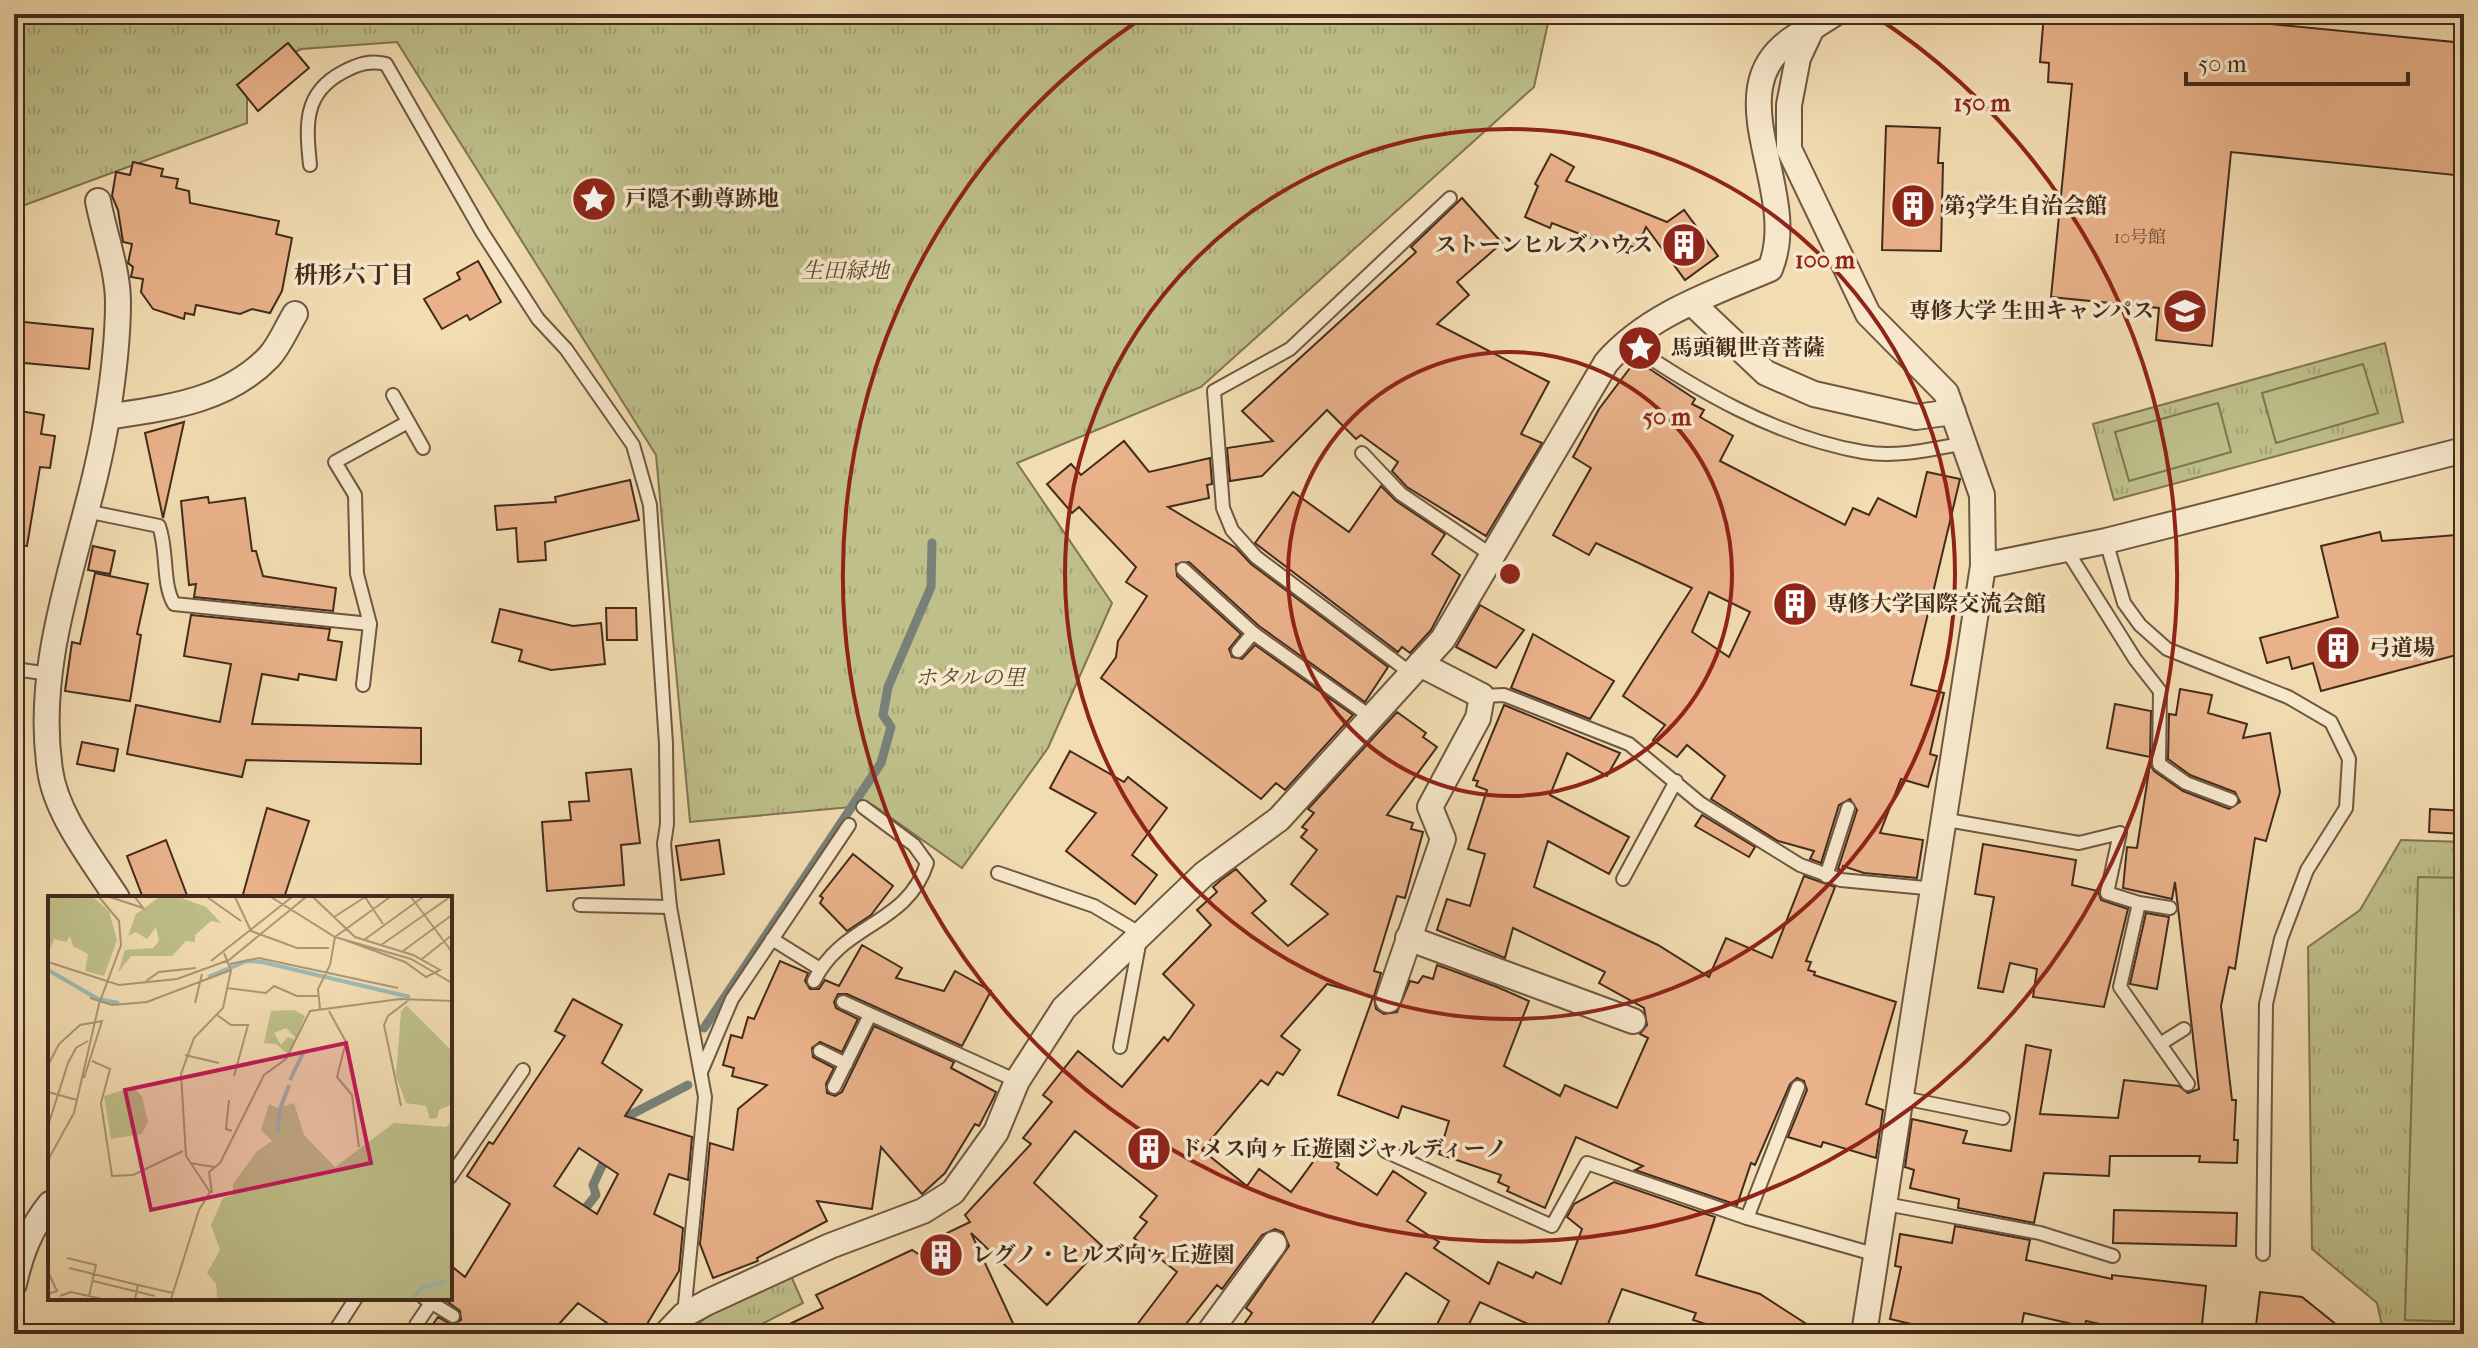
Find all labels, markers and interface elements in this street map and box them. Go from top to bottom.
scale bar [2186,36,2408,86]
text: 50 m [2198,50,2247,78]
text: 150 m [1953,89,2012,117]
place icon: 戸隠不動尊跡地 [570,175,618,223]
building icon: 第3学生自治会館 [1889,182,1937,230]
place label: 戸隠不動尊跡地 [625,186,779,212]
place label: 第3学生自治会館 [1944,193,2107,219]
building icon: ストーンヒルズハウス [1660,221,1708,269]
house number: 10号館 [2114,227,2166,248]
place label: ストーンヒルズハウス [1435,232,1653,258]
text: 100 m [1795,246,1856,274]
park label: 生田緑地 [801,258,891,284]
district label: 枡形六丁目 [294,261,414,289]
school or university icon: 専修大学 生田キャンパス [2161,287,2209,335]
place label: 専修大学 生田キャンパス [1909,298,2154,324]
place icon: 馬頭観世音菩薩 [1616,324,1664,372]
place label: 馬頭観世音菩薩 [1671,335,1825,361]
text: 50 m [1643,403,1692,431]
centre of rings [1496,560,1524,588]
building icon: 専修大学国際交流会館 [1771,580,1819,628]
place label: 専修大学国際交流会館 [1826,591,2046,617]
building icon: 弓道場 [2314,624,2362,672]
place label: 弓道場 [2369,635,2435,661]
park label: ホタルの里 [915,665,1027,691]
inset map [48,896,452,1300]
building icon: ドメス向ヶ丘遊園ジャルディーノ [1125,1125,1173,1173]
place label: ドメス向ヶ丘遊園ジャルディーノ [1180,1136,1507,1162]
building icon: レグノ・ヒルズ向ヶ丘遊園 [917,1231,965,1279]
place label: レグノ・ヒルズ向ヶ丘遊園 [972,1242,1234,1268]

